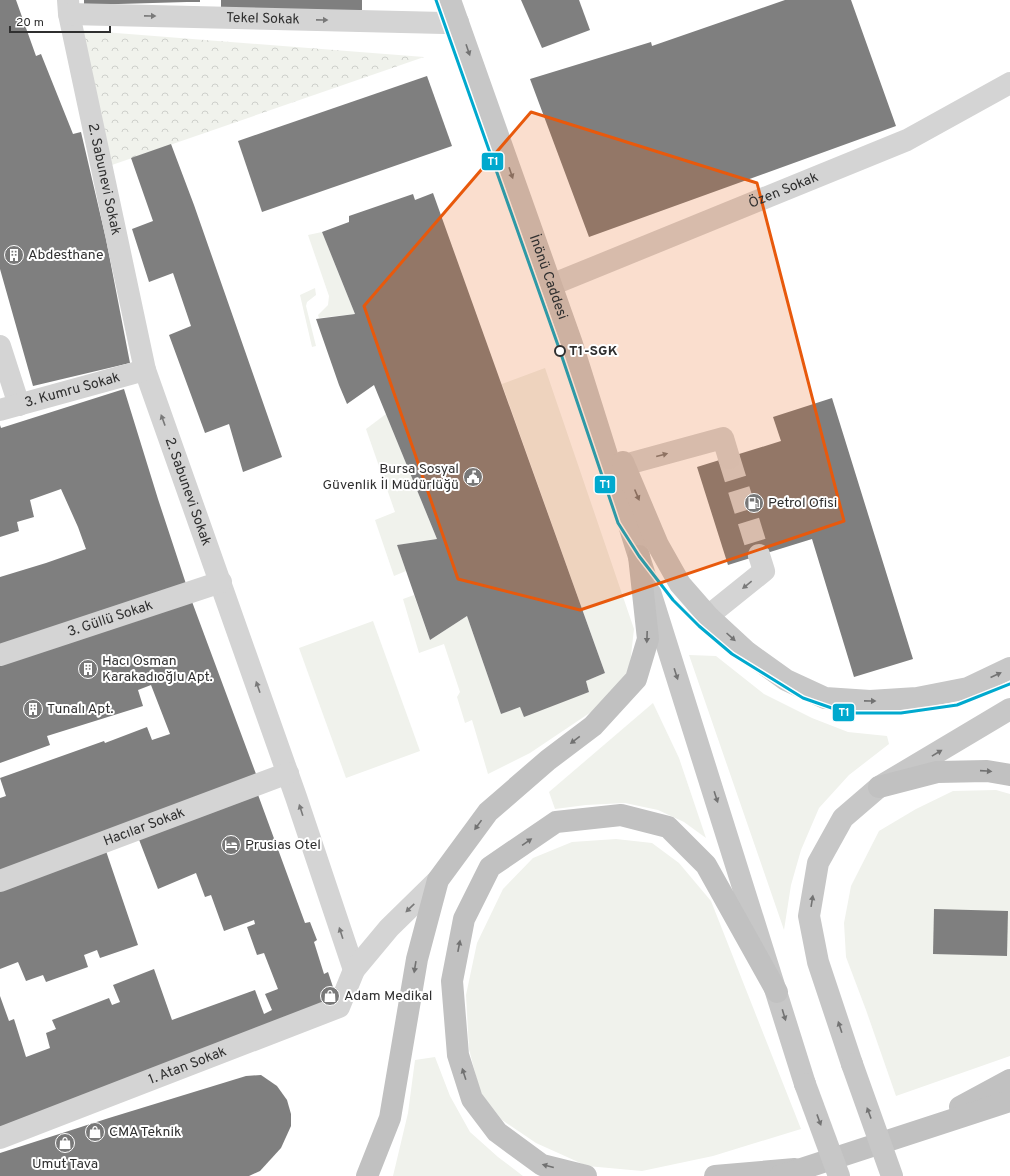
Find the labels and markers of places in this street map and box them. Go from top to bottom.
building icon: Abdesthane [3,244,25,266]
place label: Abdesthane [28,247,103,264]
place label: T1-SGK [569,343,618,360]
marker: T1-SGK [554,345,566,357]
place label: Bursa Sosyal Güvenlik İl Müdürlüğü [322,461,459,494]
public building icon: Bursa Sosyal Güvenlik İl Müdürlüğü [462,466,484,488]
fuel station icon: Petrol Ofisi [743,492,765,514]
place label: Petrol Ofisi [768,495,837,512]
place label: Hacı Osman Karakadıoğlu Apt. [102,653,213,686]
building icon: Hacı Osman Karakadıoğlu Apt. [77,658,99,680]
building icon: Tunalı Apt. [22,698,44,720]
place label: Tunalı Apt. [47,701,113,718]
hotel icon: Prusias Otel [220,834,242,856]
place label: Prusias Otel [245,837,321,854]
shop icon: Adam Medikal [319,985,341,1007]
place label: Adam Medikal [344,988,433,1005]
shop icon: CMA Teknik [84,1121,106,1143]
place label: CMA Teknik [109,1124,181,1141]
shop icon: Umut Tava [54,1132,76,1154]
place label: Umut Tava [32,1156,98,1173]

